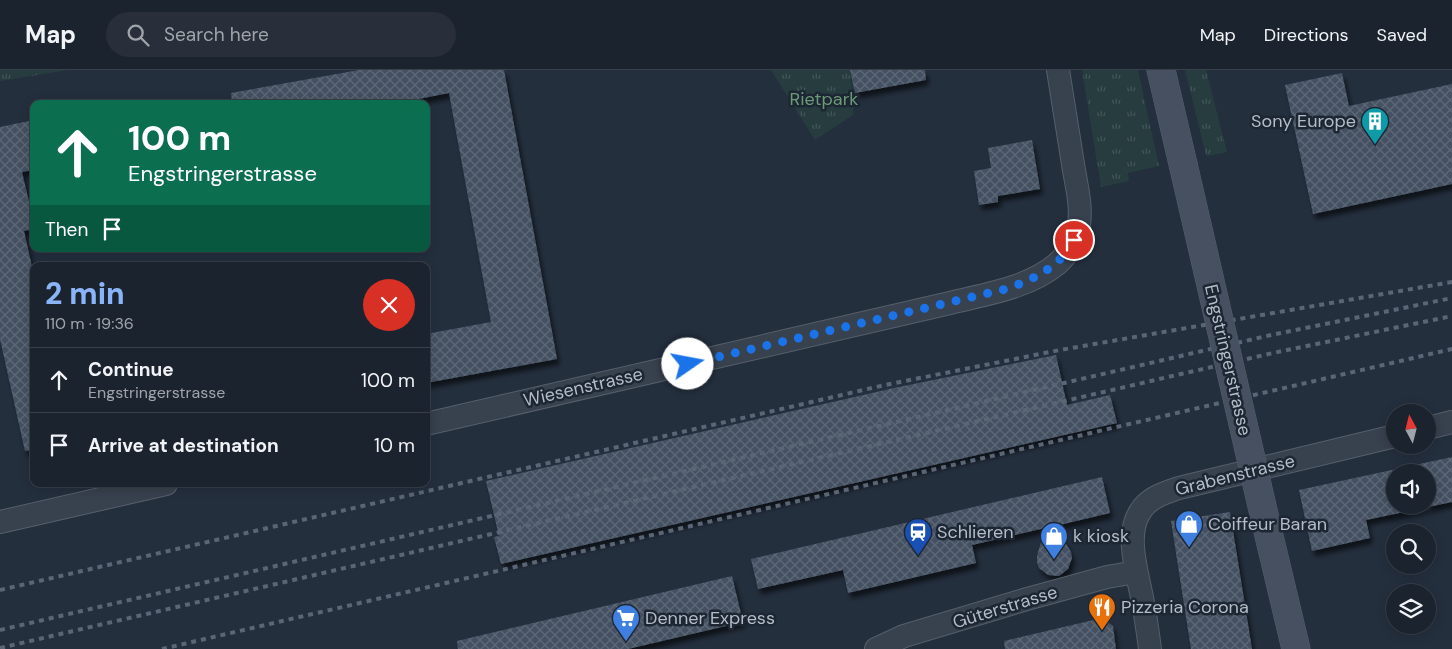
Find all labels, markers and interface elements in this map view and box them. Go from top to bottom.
search box [106,12,456,57]
text: Map [25,19,76,50]
icon: search [124,21,152,49]
text: Search here [164,22,269,47]
text: Map [1200,23,1236,47]
text: Directions [1264,23,1349,47]
text: Saved [1377,23,1427,47]
park label: Rietpark [790,87,858,111]
building icon: Sony Europe [1360,106,1390,145]
place label: Sony Europe [1251,109,1356,133]
text: 100 m [128,115,231,161]
icon: ahead [45,120,110,185]
text: Engstringerstrasse [128,159,317,188]
icon: arrive [98,215,126,243]
text: Then [45,217,88,242]
pin [1053,219,1095,261]
icon: arrive [1060,226,1088,254]
text: 2 min [45,274,125,313]
button: close [363,279,415,331]
street label: Engstringerstrasse [1199,282,1257,438]
text: 110 m · 19:36 [45,313,134,334]
position arrow [661,337,713,389]
text: Continue [88,357,174,382]
street label: Wiesenstrasse [521,362,645,412]
icon: ahead [45,366,73,394]
text: 100 m [361,368,415,393]
text: Engstringerstrasse [88,382,225,403]
north arrow [1386,404,1436,454]
map controls [1386,404,1436,634]
icon: arrive [45,431,73,459]
text: Arrive at destination [88,433,279,458]
text: 10 m [374,433,415,458]
street label: Grabenstrasse [1173,449,1297,501]
button: sound [1386,464,1436,514]
shop icon: Coiffeur Baran [1174,509,1204,548]
place label: Coiffeur Baran [1208,512,1327,536]
station icon: Schlieren [903,517,933,556]
place label: Schlieren [937,520,1014,544]
shop icon: k kiosk [1039,521,1069,560]
place label: k kiosk [1073,524,1129,548]
button: search [1386,524,1436,574]
street label: Güterstrasse [950,580,1060,634]
button: layers [1386,584,1436,634]
restaurant icon: Pizzeria Corona [1087,592,1117,631]
place label: Pizzeria Corona [1121,595,1249,619]
supermarket icon: Denner Express [611,603,641,642]
place label: Denner Express [645,606,775,630]

